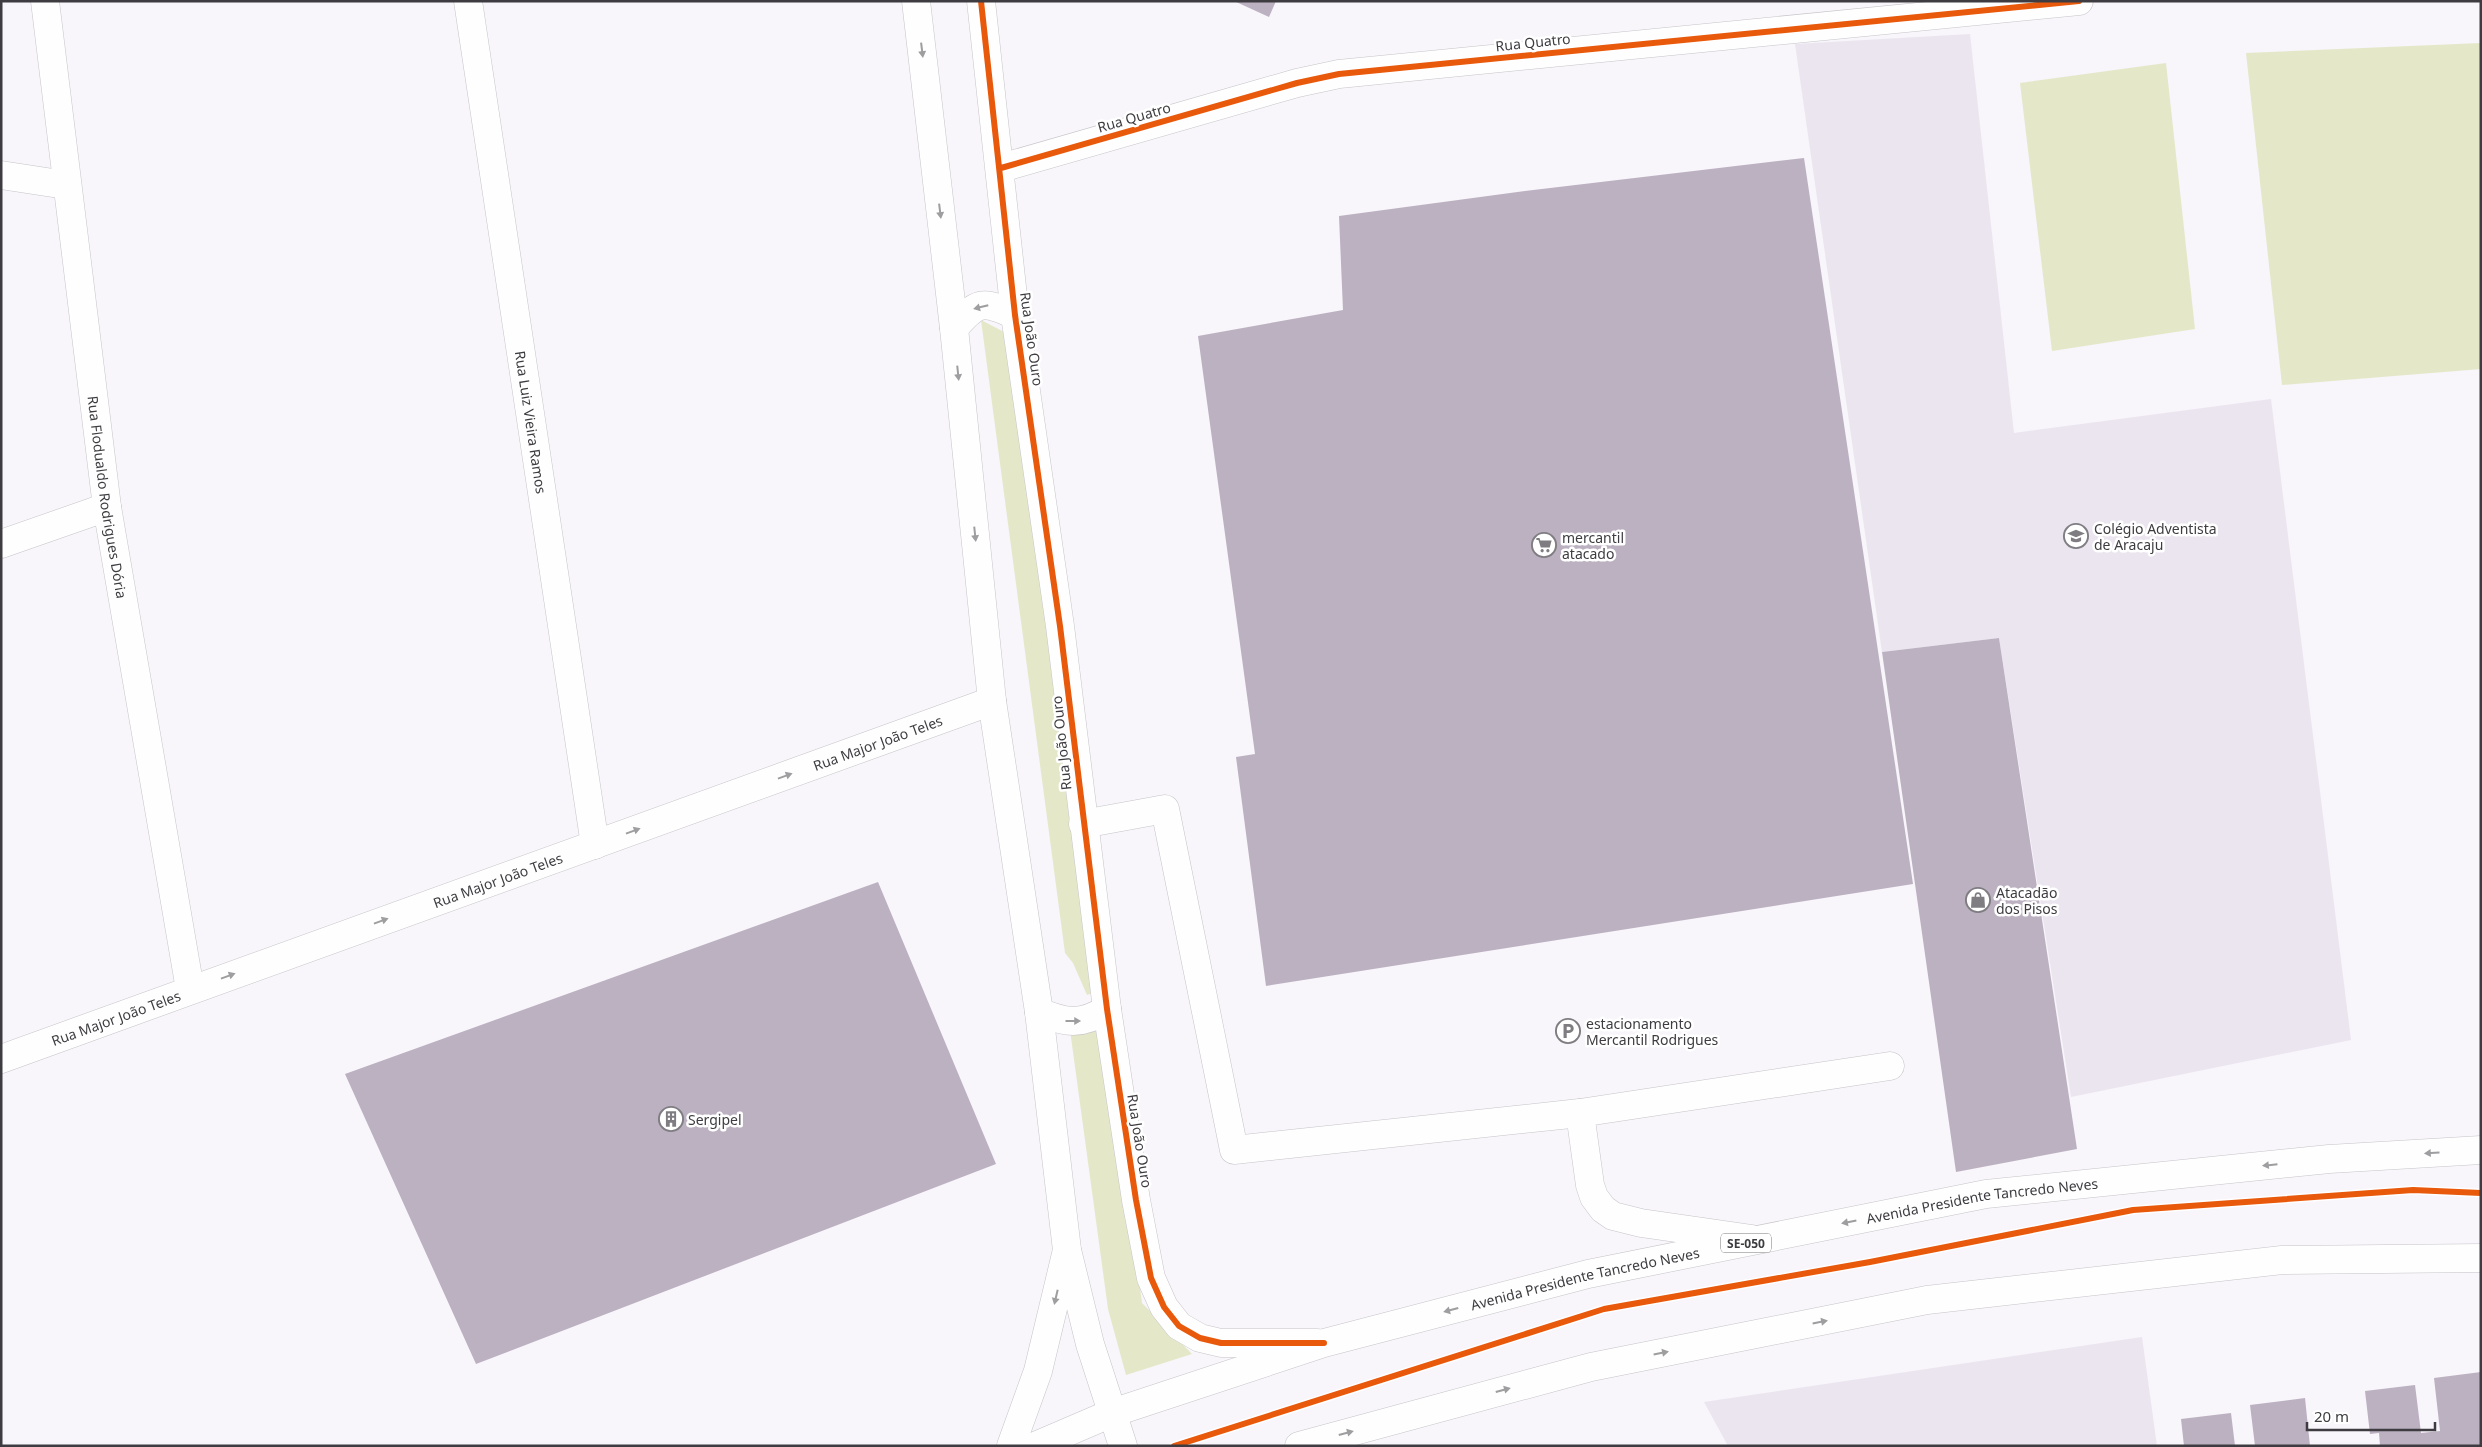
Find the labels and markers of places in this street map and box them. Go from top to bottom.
place label: Colégio Adventista de Aracaju [2094,519,2217,554]
school or university icon: Colégio Adventista de Aracaju [2063,523,2089,549]
place label: mercantil atacado [1562,528,1624,563]
supermarket icon: mercantil atacado [1531,532,1557,558]
place label: Atacadão dos Pisos [1996,883,2058,918]
shop icon: Atacadão dos Pisos [1965,887,1991,913]
place label: estacionamento Mercantil Rodrigues [1586,1014,1719,1049]
parking icon: estacionamento Mercantil Rodrigues [1555,1018,1581,1044]
building icon: Sergipel [658,1106,684,1132]
place label: Sergipel [688,1110,742,1129]

